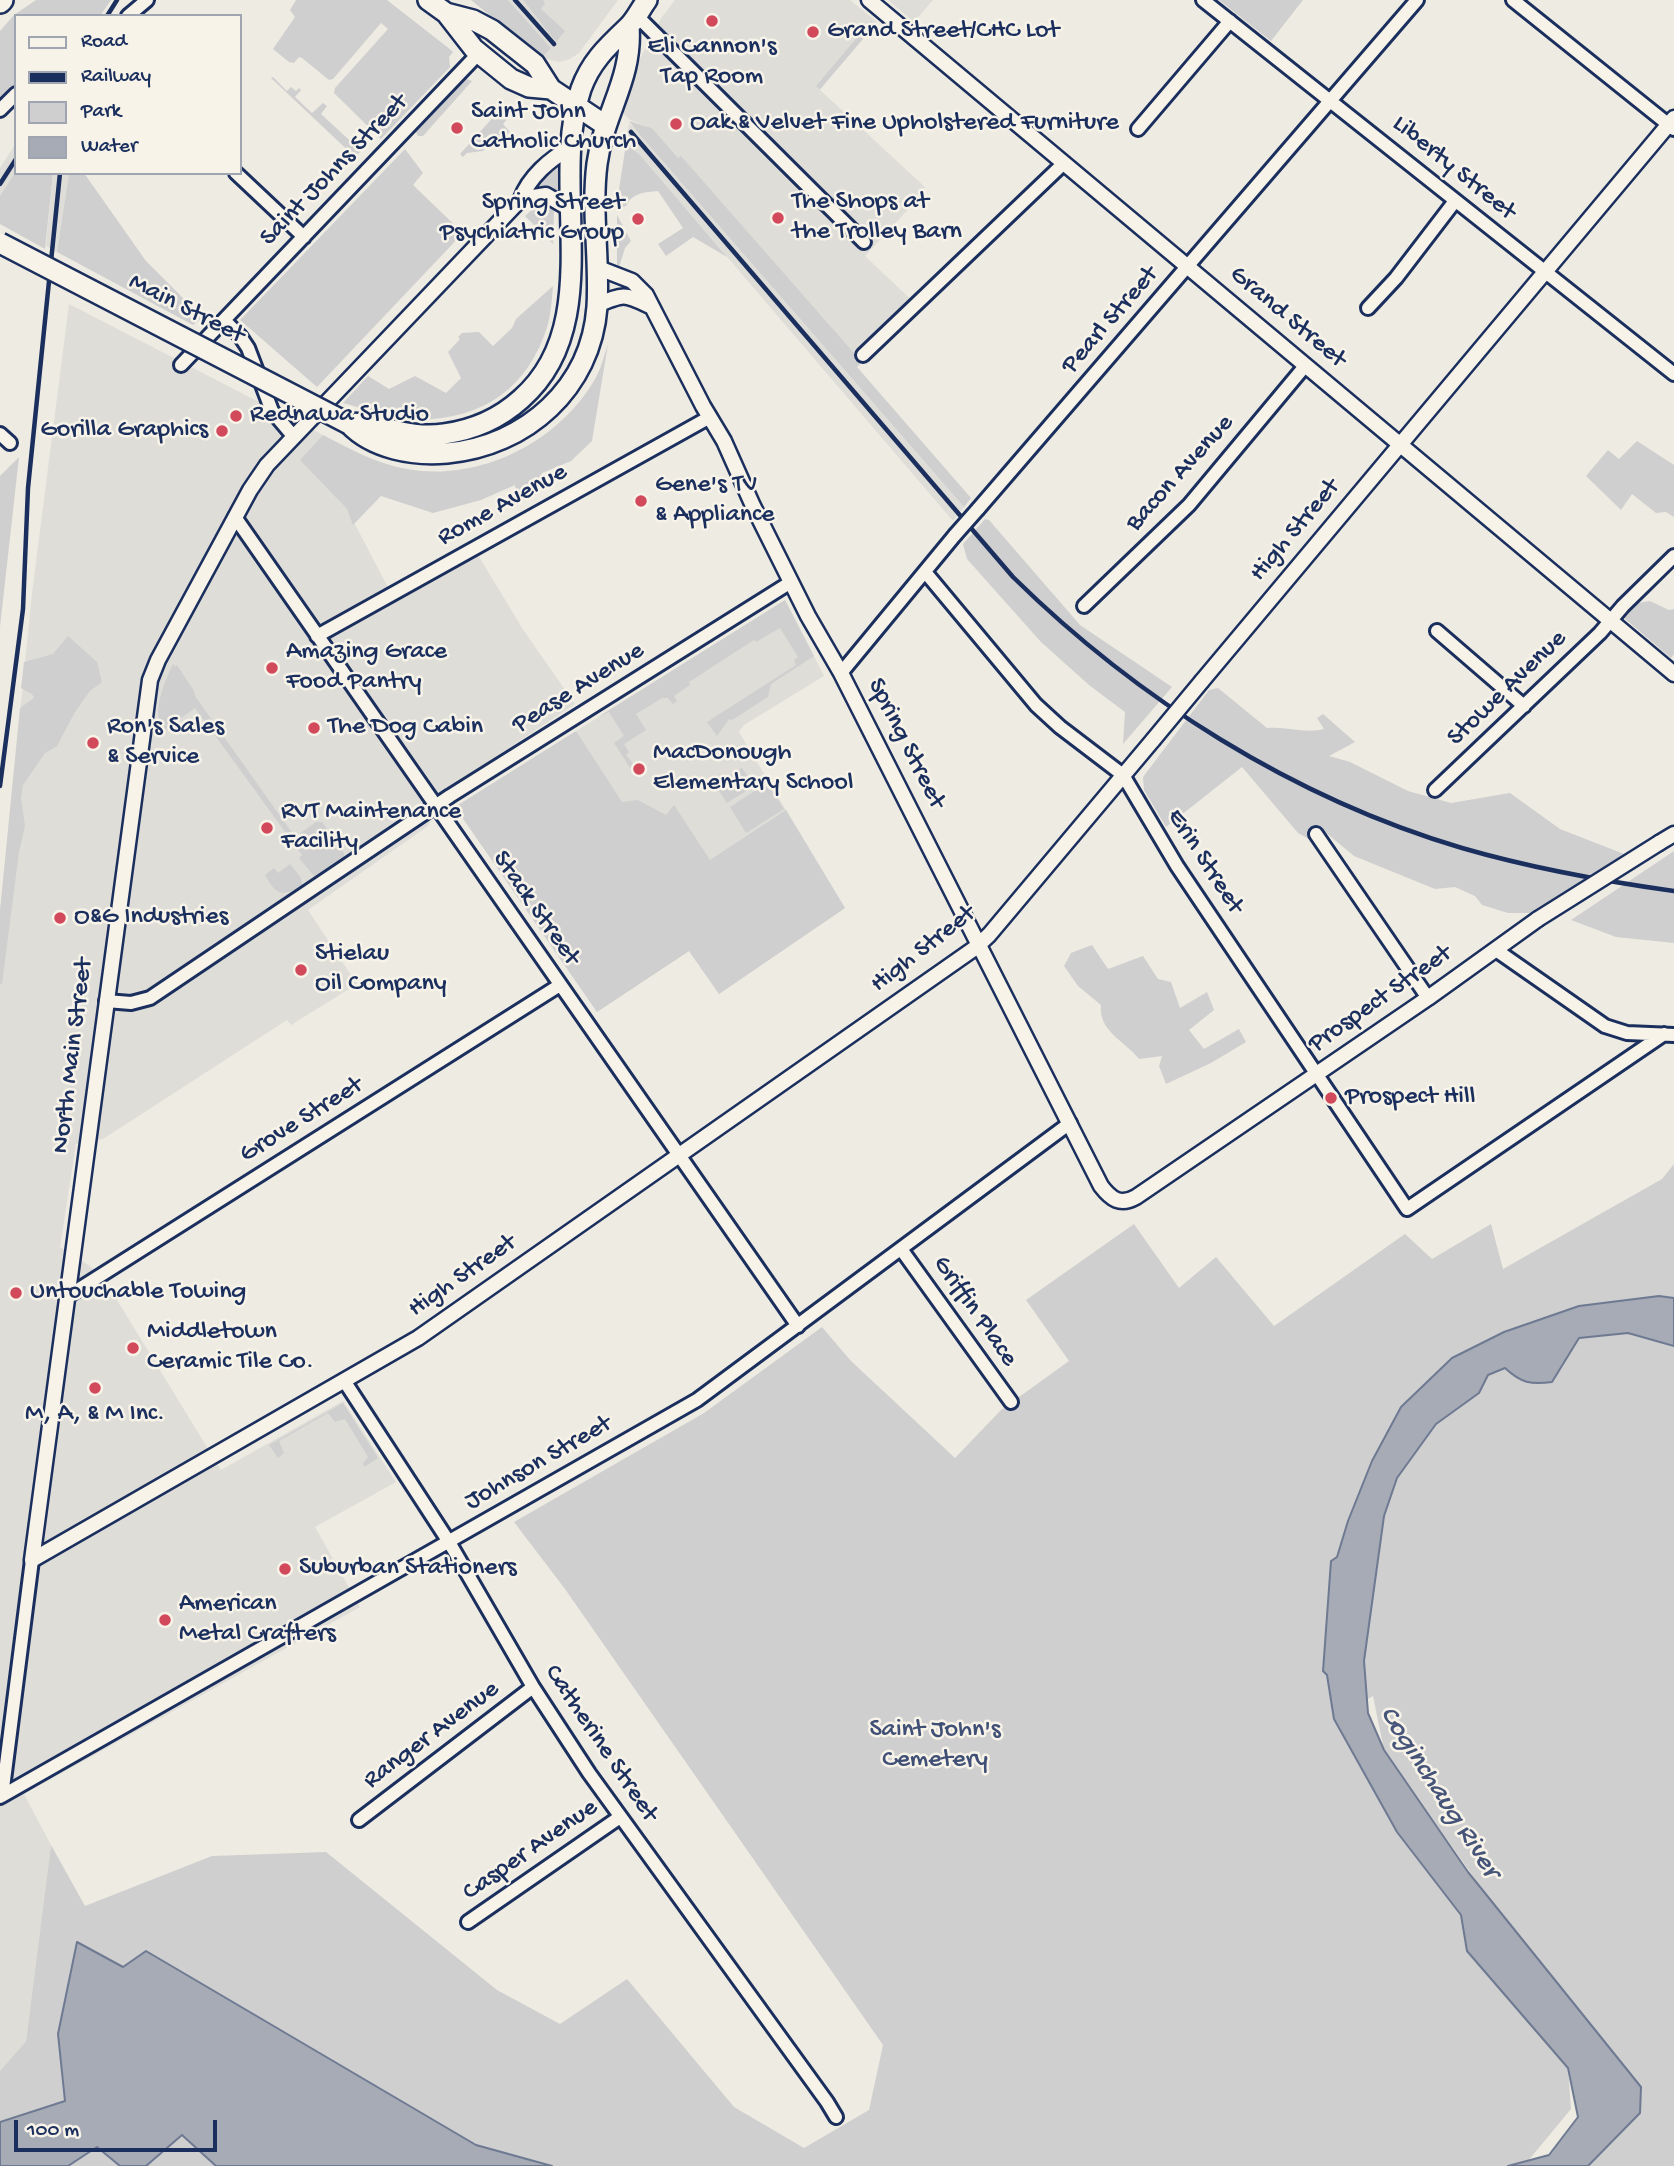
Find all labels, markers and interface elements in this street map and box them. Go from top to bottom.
marker: Eli Cannon's Tap Room [704,13,720,29]
legend [14,14,242,175]
place label: Grand Street/CHC Lot [827,16,1059,48]
marker: Grand Street/CHC Lot [805,24,821,40]
text: Road [81,30,127,55]
place label: Eli Cannon's Tap Room [648,32,776,94]
text: Railway [81,65,151,90]
street label: Saint Johns Street [254,88,416,254]
place label: Saint John Catholic Church [471,97,636,158]
text: Park [81,100,121,125]
place label: Oak & Velvet Fine Upholstered Furniture [690,108,1119,140]
street label: Liberty Street [1385,110,1521,228]
marker: Oak & Velvet Fine Upholstered Furniture [668,116,684,132]
marker: Saint John Catholic Church [449,120,465,136]
text: Water [81,135,137,160]
place label: The Shops at the Trolley Barn [792,187,962,248]
place label: Spring Street Psychiatric Group [440,188,624,249]
marker: The Shops at the Trolley Barn [770,210,786,226]
marker: Spring Street Psychiatric Group [630,211,646,227]
street label: Grand Street [1222,260,1352,376]
street label: Pearl Street [1056,261,1166,381]
street label: Main Street [123,268,249,352]
place label: Rednawa Studio [250,400,429,432]
marker: Rednawa Studio [228,408,244,424]
street label: Bacon Avenue [1120,409,1242,539]
place label: Gorilla Graphics [40,415,208,447]
marker: Gorilla Graphics [214,423,230,439]
street label: Rome Avenue [433,458,573,554]
place label: Gene's TV & Appliance [655,470,774,532]
street label: High Street [1244,473,1348,589]
marker: Gene's TV & Appliance [633,493,649,509]
street label: Stowe Avenue [1442,624,1574,754]
street label: Pease Avenue [507,636,651,742]
place label: Amazing Grace Food Pantry [286,637,447,698]
marker: Amazing Grace Food Pantry [264,660,280,676]
street label: Spring Street [859,674,951,814]
place label: Ron's Sales & Service [107,712,224,774]
place label: The Dog Cabin [328,712,483,744]
marker: The Dog Cabin [306,720,322,736]
marker: Ron's Sales & Service [85,735,101,751]
place label: MacDonough Elementary School [653,738,853,800]
marker: MacDonough Elementary School [631,761,647,777]
place label: RVT Maintenance Facility [281,797,461,858]
street label: Erin Street [1159,804,1249,920]
marker: RVT Maintenance Facility [259,820,275,836]
street label: Stack Street [484,846,586,972]
street label: High Street [865,899,983,1001]
place label: O&G Industries [74,902,228,934]
marker: O&G Industries [52,910,68,926]
place label: Stielau Oil Company [315,939,447,1000]
street label: Prospect Street [1303,939,1459,1061]
street label: North Main Street [47,957,101,1155]
marker: Stielau Oil Company [293,962,309,978]
street label: Grove Street [235,1071,369,1171]
place label: Prospect Hill [1345,1082,1475,1114]
marker: Prospect Hill [1323,1090,1339,1106]
street label: High Street [403,1228,523,1326]
street label: Griffin Place [924,1251,1024,1373]
place label: Untouchable Towing [30,1277,246,1309]
marker: Untouchable Towing [8,1285,24,1301]
place label: Middletown Ceramic Tile Co. [147,1317,314,1378]
marker: Middletown Ceramic Tile Co. [125,1340,141,1356]
marker: M, A, & M Inc. [87,1380,103,1396]
place label: M, A, & M Inc. [25,1399,165,1431]
street label: Johnson Street [460,1409,618,1519]
place label: Suburban Stationers [299,1553,516,1585]
marker: Suburban Stationers [277,1561,293,1577]
place label: American Metal Crafters [179,1589,336,1650]
marker: American Metal Crafters [157,1612,173,1628]
street label: Catherine Street [536,1660,664,1828]
street label: Ranger Avenue [358,1675,506,1797]
water label: Coginchaug River [1370,1701,1506,1885]
park label: Saint John's Cemetery [869,1715,1001,1776]
street label: Casper Avenue [457,1793,605,1909]
scale bar [18,2106,220,2150]
text: 100 m [27,2119,79,2144]

